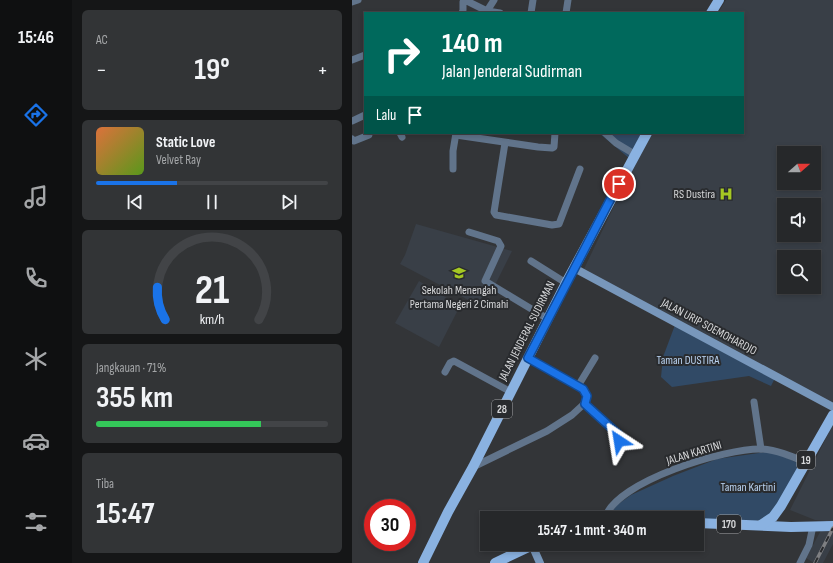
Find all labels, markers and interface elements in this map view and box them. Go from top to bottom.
text: 15:46 [18,27,54,48]
text: 140 m [442,27,503,60]
icon: right [376,28,428,80]
text: AC [96,32,108,48]
text: 19° [194,52,230,88]
text: − [96,57,107,84]
text: + [317,57,328,84]
text: Jalan Jenderal Sudirman [442,61,582,82]
icon: directions [22,101,50,129]
icon: arrive [404,104,426,126]
text: Lalu [376,106,396,125]
text: Static Love [156,133,215,152]
north arrow [777,146,821,190]
map controls [777,146,821,294]
text: Velvet Ray [156,152,201,168]
pin [602,167,636,201]
icon: arrive [608,173,630,195]
icon: music [22,183,50,211]
hospital icon: RS Dustira [718,186,734,202]
place label: RS Dustira [673,187,715,202]
icon: previous [124,191,146,213]
icon: pause [201,191,223,213]
icon: next [278,191,300,213]
button: sound [777,198,821,242]
button: search [777,250,821,294]
icon: phone [22,264,50,292]
text: 21 [195,265,229,314]
school or university icon: Sekolah Menengah Pertama Negeri 2 Cimahi [451,265,467,281]
street label: JALAN JENDERAL SUDIRMAN [495,279,559,384]
place label: Sekolah Menengah Pertama Negeri 2 Cimahi [410,283,508,312]
street label: JALAN URIP SOEMOHARDJO [658,295,760,359]
text: km/h [200,310,224,327]
icon: climate [22,345,50,373]
park label: Taman DUSTIRA [657,353,720,368]
text: Jangkauan · 71% [96,360,166,376]
text: 355 km [96,380,173,416]
road number: 28 [492,400,512,418]
position arrow [598,420,640,462]
icon: car [22,427,50,455]
street label: JALAN KARTINI [664,437,724,469]
road number: 19 [797,451,815,469]
text: Tiba [96,476,114,492]
park label: Taman Kartini [721,480,775,495]
text: 15:47 [96,496,154,532]
speed limit sign: 30 [364,499,416,551]
icon: filters [22,508,50,536]
road number: 170 [717,515,741,533]
text: 15:47 · 1 mnt · 340 m [538,521,646,540]

